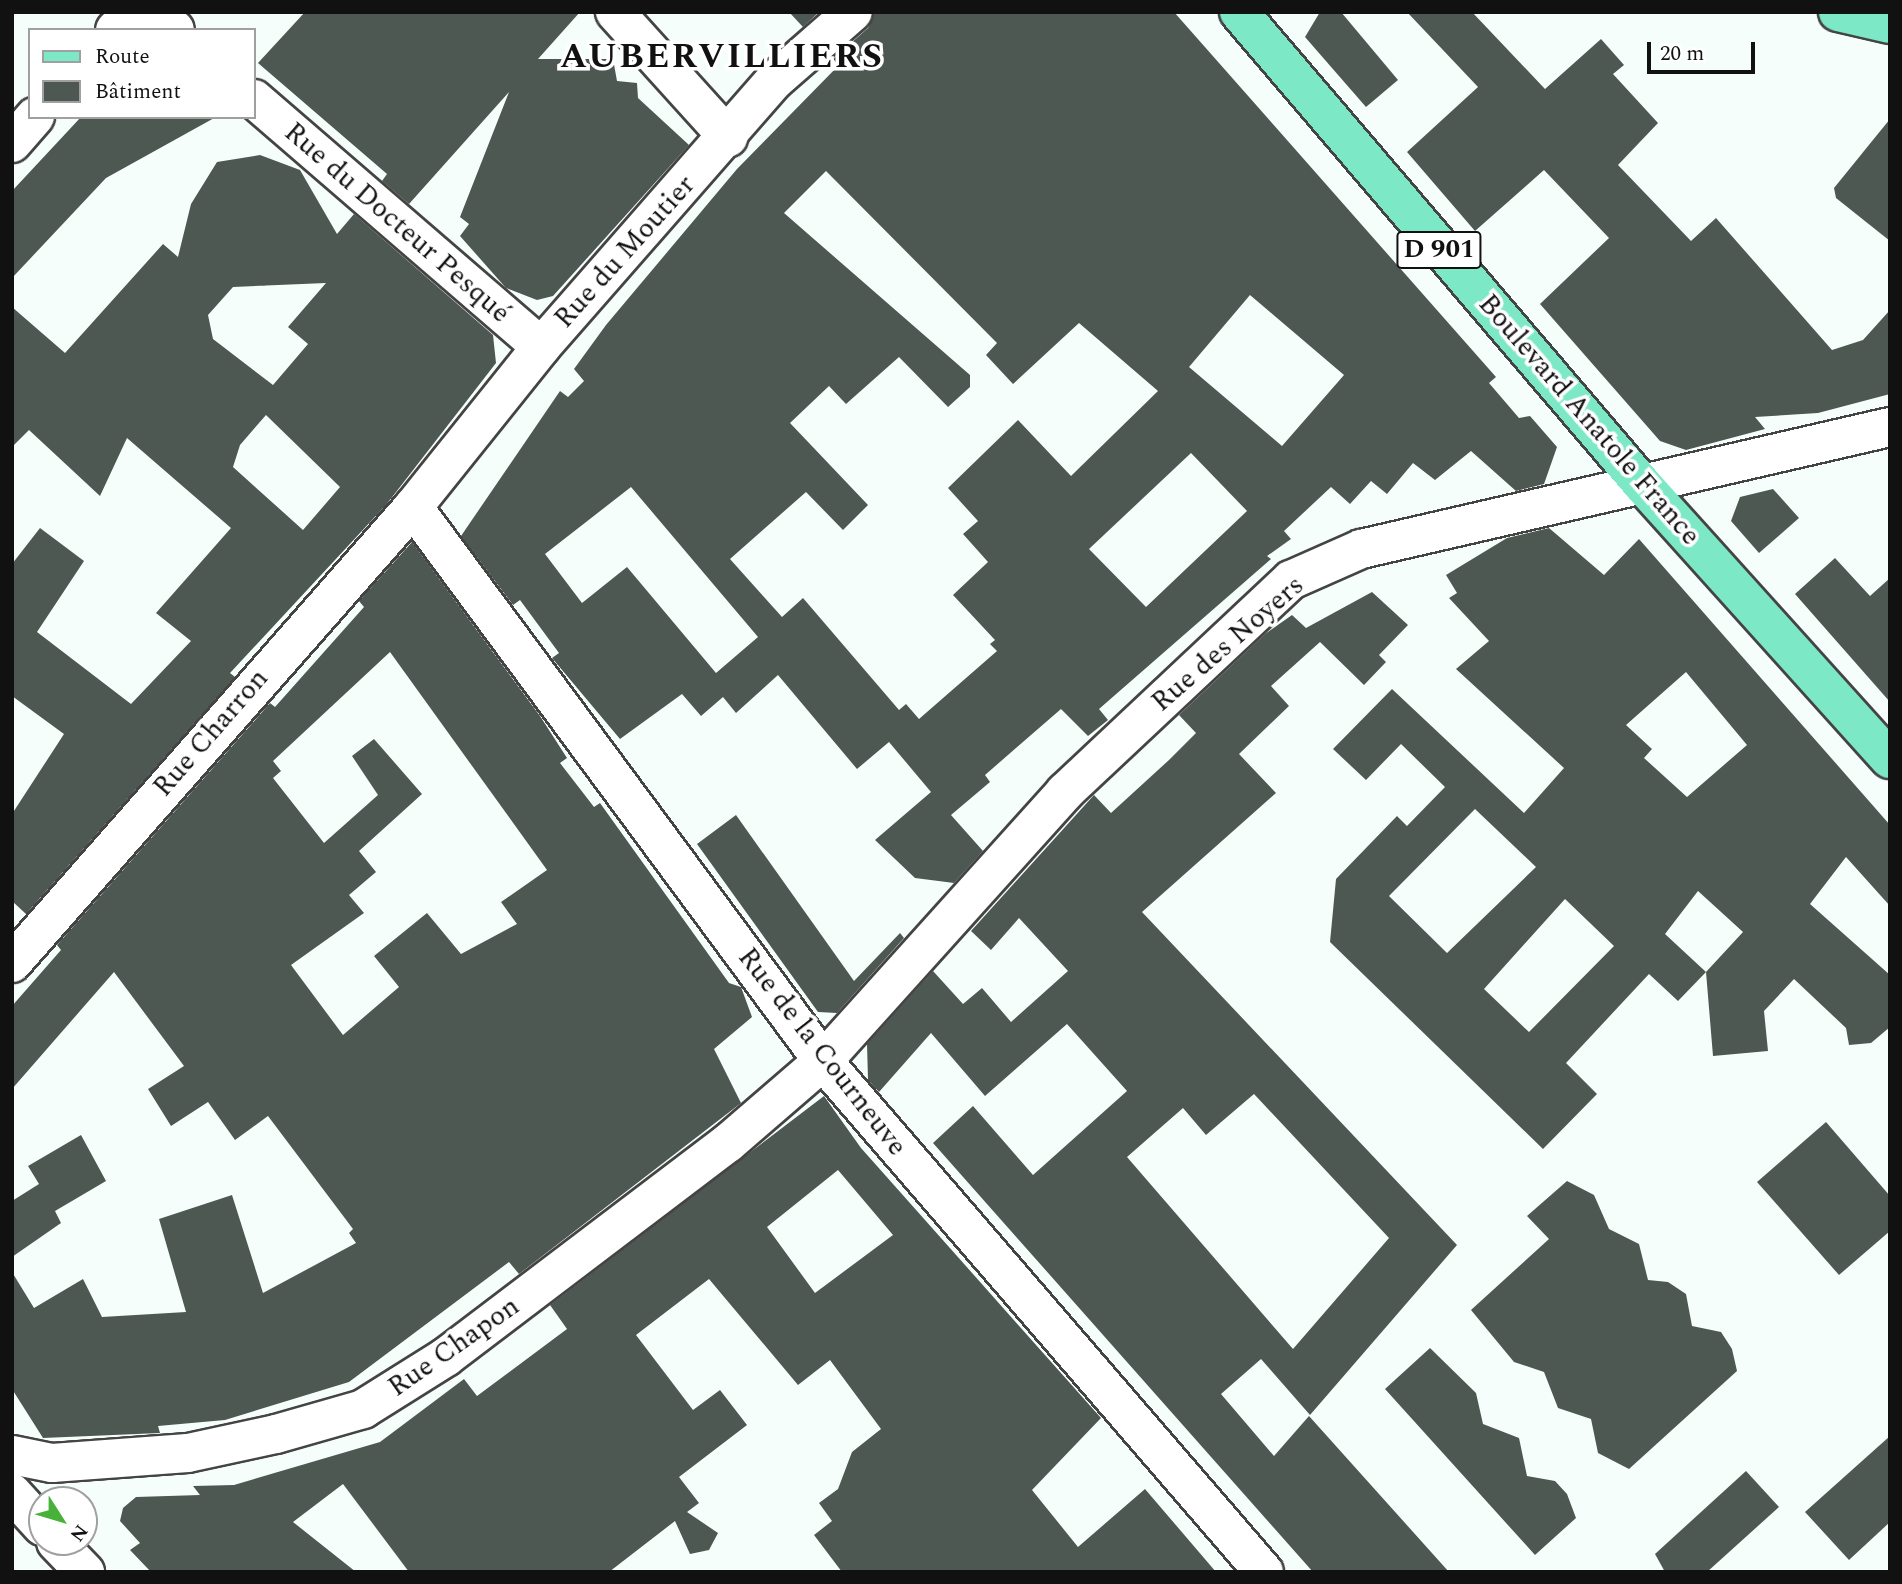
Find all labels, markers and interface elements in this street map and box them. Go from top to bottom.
legend [28,28,256,119]
scale bar [1650,28,1758,72]
district label: AUBERVILLIERS [562,36,882,78]
text: 20 m [1660,38,1704,70]
text: Route [95,41,150,73]
text: Bâtiment [95,76,181,108]
street label: Rue du Docteur Pesqué [277,116,517,330]
street label: Rue du Moutier [548,169,702,335]
road number: D 901 [1395,228,1483,272]
street label: Boulevard Anatole France [1471,288,1707,552]
street label: Rue des Noyers [1145,569,1311,719]
street label: Rue Charron [146,662,276,804]
street label: Rue de la Courneuve [730,941,914,1163]
street label: Rue Chapon [382,1290,526,1404]
north arrow [28,1486,98,1556]
text: N [62,1518,95,1548]

